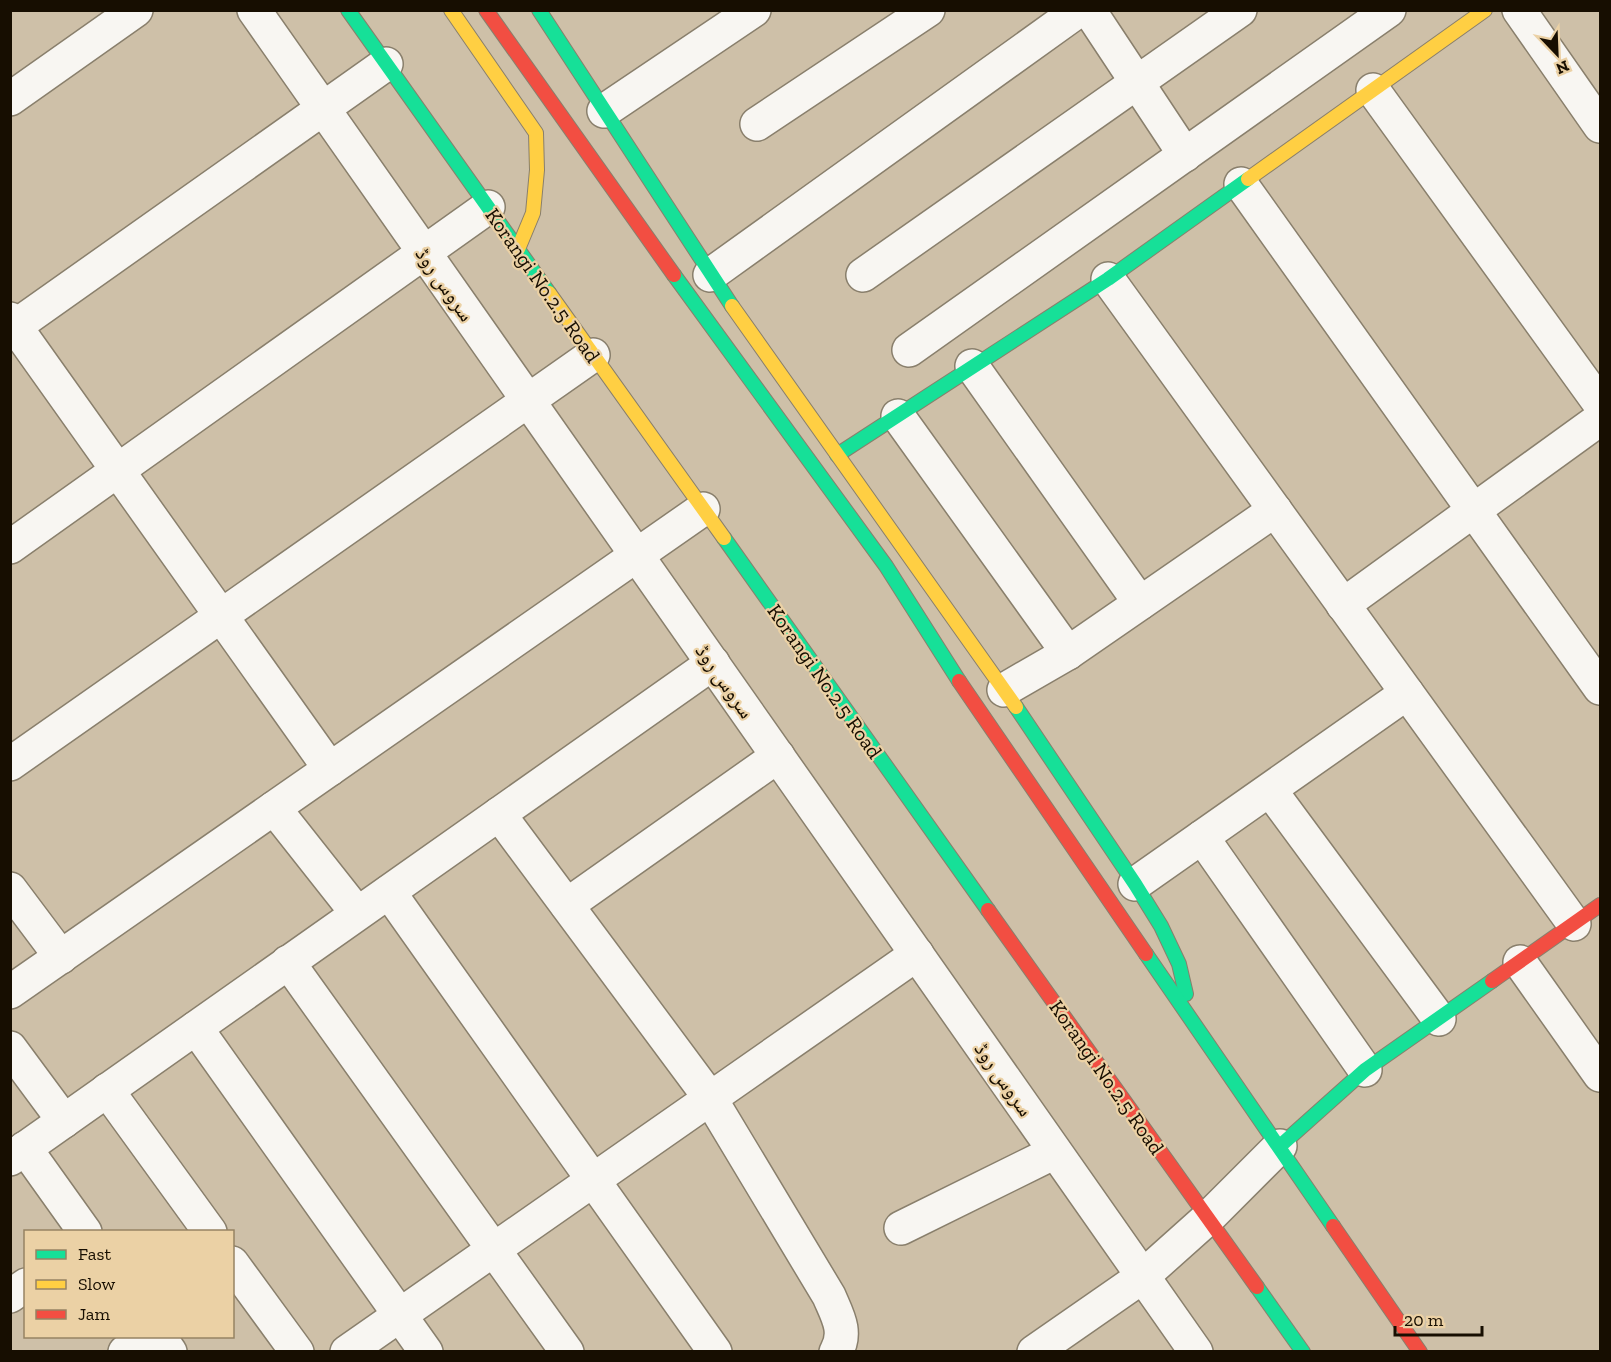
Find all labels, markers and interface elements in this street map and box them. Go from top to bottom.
north arrow [1527,24,1587,84]
text: N [1553,56,1572,78]
street label: Korangi No.2.5 Road [480,203,606,367]
street label: سروس روڈ [410,242,480,326]
street label: Korangi No.2.5 Road [762,599,888,763]
street label: سروس روڈ [690,639,760,723]
street label: Korangi No.2.5 Road [1044,995,1170,1159]
street label: سروس روڈ [969,1037,1039,1121]
legend [24,1230,234,1338]
text: Fast [78,1243,111,1265]
text: Slow [78,1273,115,1295]
scale bar [1395,1299,1482,1337]
text: Jam [78,1303,110,1325]
text: 20 m [1404,1309,1444,1331]

